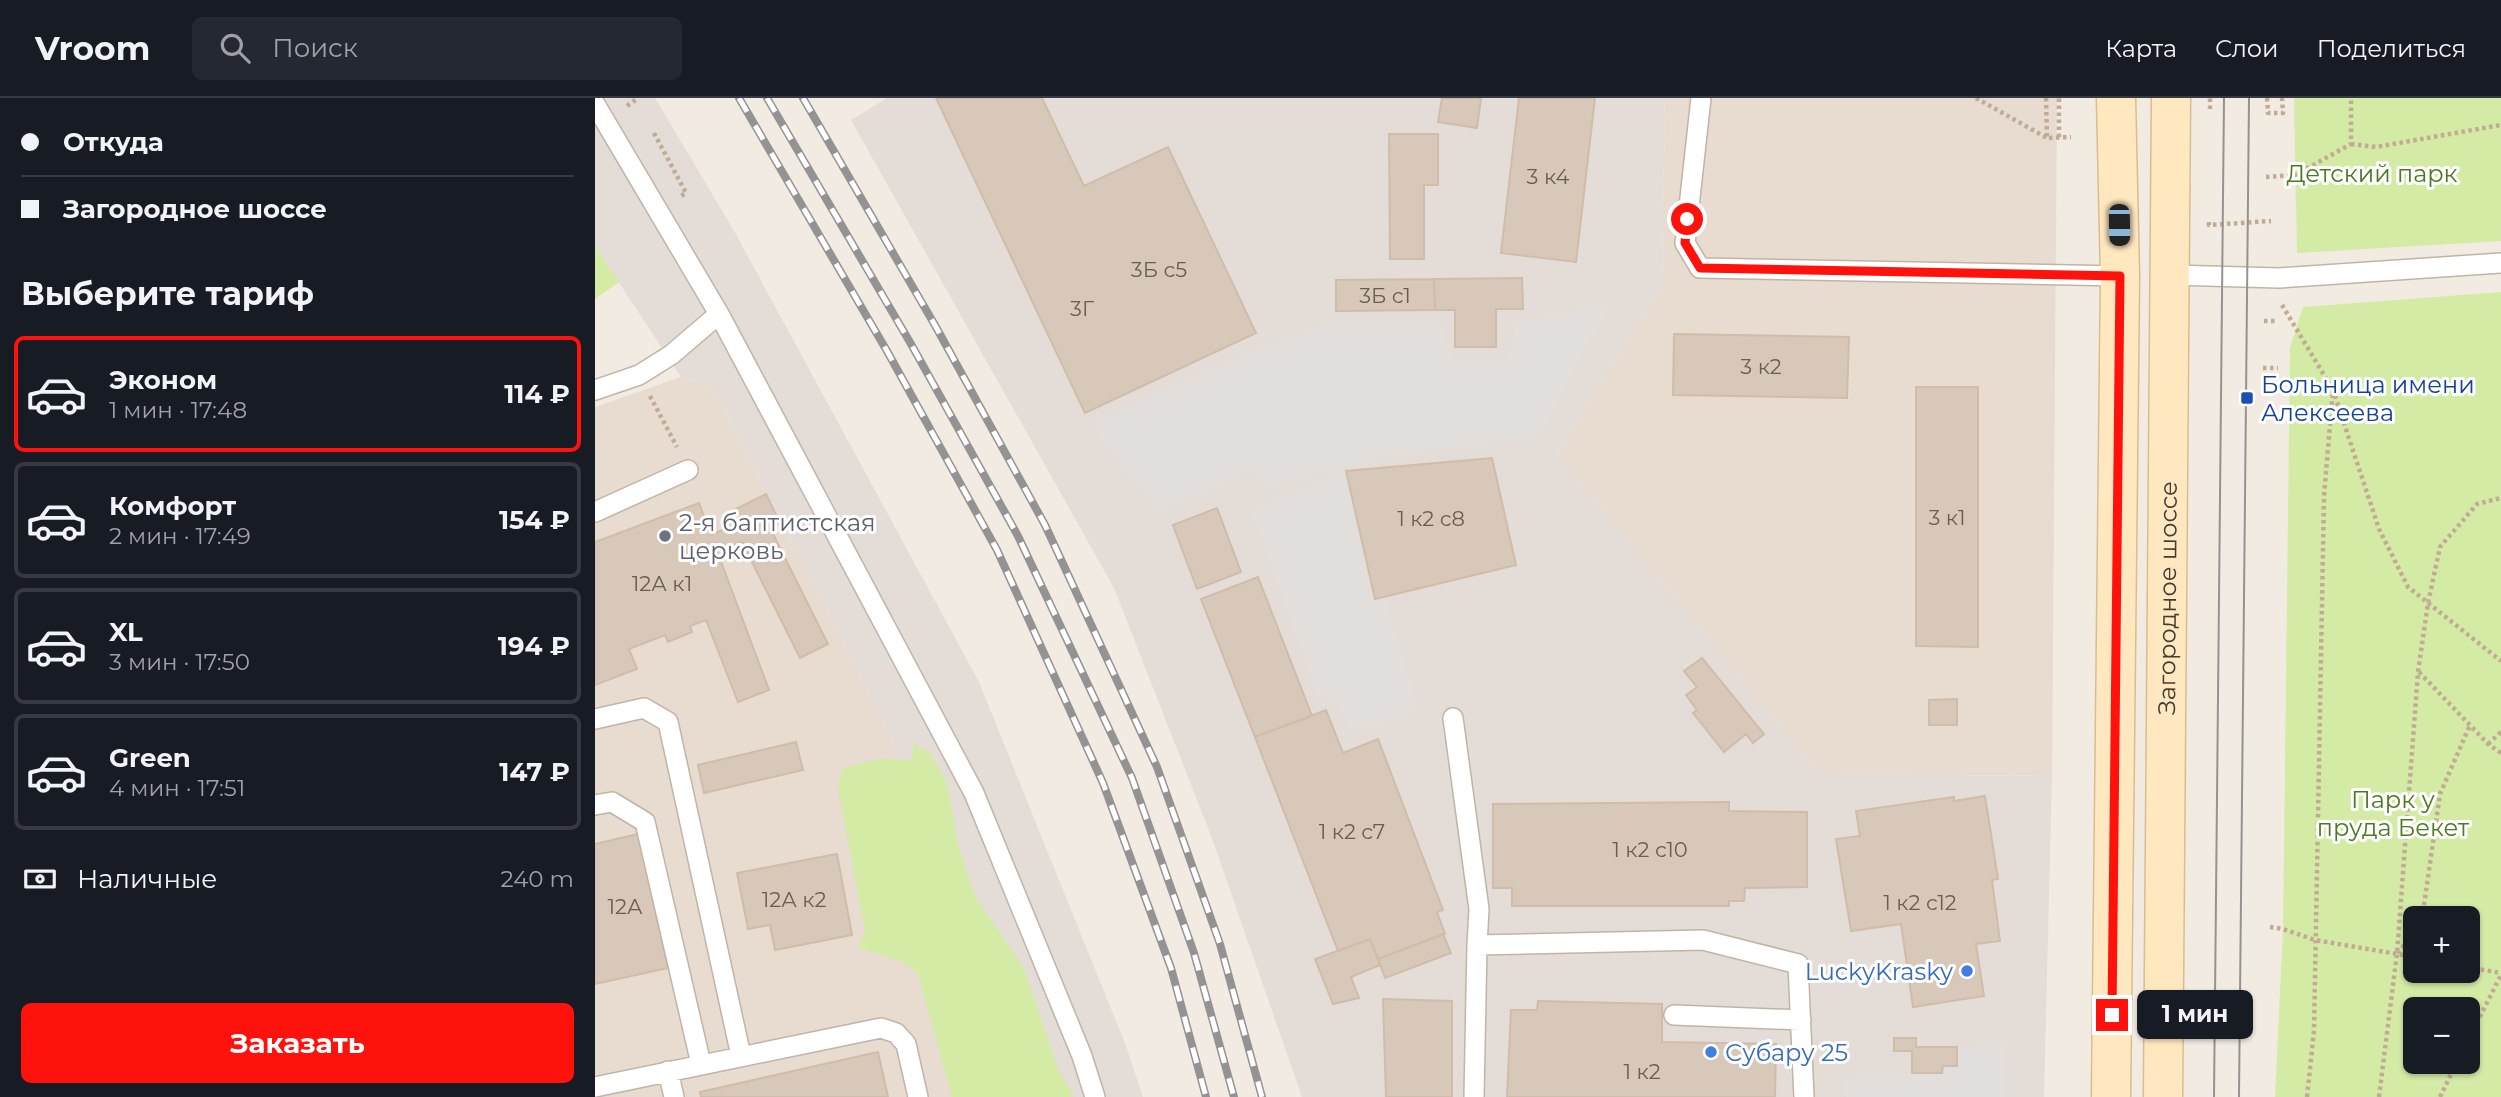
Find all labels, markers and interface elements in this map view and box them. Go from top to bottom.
search box [192,17,682,80]
text: Vroom [35,28,150,68]
icon: search [216,29,254,67]
text: Поиск [272,32,358,64]
text: Карта [2105,34,2177,63]
text: Слои [2215,34,2279,63]
text: Поделиться [2317,34,2466,63]
text: Откуда [63,126,164,158]
park label: Детский парк [2286,159,2458,188]
house number: 3 к4 [1527,164,1569,189]
text: Загородное шоссе [63,193,327,225]
route start [1671,203,1703,235]
car [2109,204,2130,246]
house number: 3Б с5 [1131,257,1187,282]
text: Выберите тариф [21,274,314,313]
house number: 3Б с1 [1359,283,1411,308]
house number: 3Г [1070,296,1094,321]
house number: 3 к2 [1740,354,1782,379]
icon: car [25,363,88,426]
text: Эконом [109,364,217,396]
place label: Больница имени Алексеева [2261,370,2475,427]
text: 114 ₽ [504,378,570,410]
marker: Больница имени Алексеева [2239,390,2255,406]
text: 1 мин · 17:48 [109,396,247,424]
street label: Загородное шоссе [2152,481,2182,715]
icon: car [25,489,88,552]
text: Комфорт [109,490,236,522]
text: 154 ₽ [499,504,570,536]
house number: 3 к1 [1928,505,1966,530]
house number: 1 к2 с8 [1397,506,1465,531]
place label: 2-я баптистская церковь [679,508,875,565]
text: 2 мин · 17:49 [109,522,251,550]
marker: 2-я баптистская церковь [657,528,673,544]
house number: 12А к1 [632,571,692,596]
icon: car [25,615,88,678]
text: XL [109,616,143,648]
text: 194 ₽ [498,630,570,662]
text: 3 мин · 17:50 [109,648,250,676]
icon: car [25,741,88,804]
text: Green [109,742,191,774]
text: 147 ₽ [499,756,570,788]
text: 4 мин · 17:51 [109,774,245,802]
park label: Парк у пруда Бекет [2317,785,2470,842]
house number: 1 к2 с7 [1319,819,1385,844]
house number: 1 к2 с10 [1612,837,1688,862]
icon: cash [21,860,59,898]
text: Наличные [77,863,217,895]
text: 240 m [501,865,574,893]
house number: 12А к2 [762,887,826,912]
house number: 1 к2 с12 [1883,890,1957,915]
house number: 12А [607,894,643,919]
map controls [2403,906,2480,1074]
button: + [2403,906,2480,983]
place label: LuckyKrasky [1805,957,1953,986]
marker: LuckyKrasky [1959,963,1975,979]
callout: 1 мин [2137,990,2252,1040]
button: − [2403,997,2480,1074]
route end [2096,999,2128,1031]
text: 1 мин [2162,1000,2228,1028]
button: Заказать [21,1003,574,1083]
place label: Субару 25 [1725,1038,1848,1067]
marker: Субару 25 [1703,1044,1719,1060]
house number: 1 к2 [1623,1059,1661,1084]

